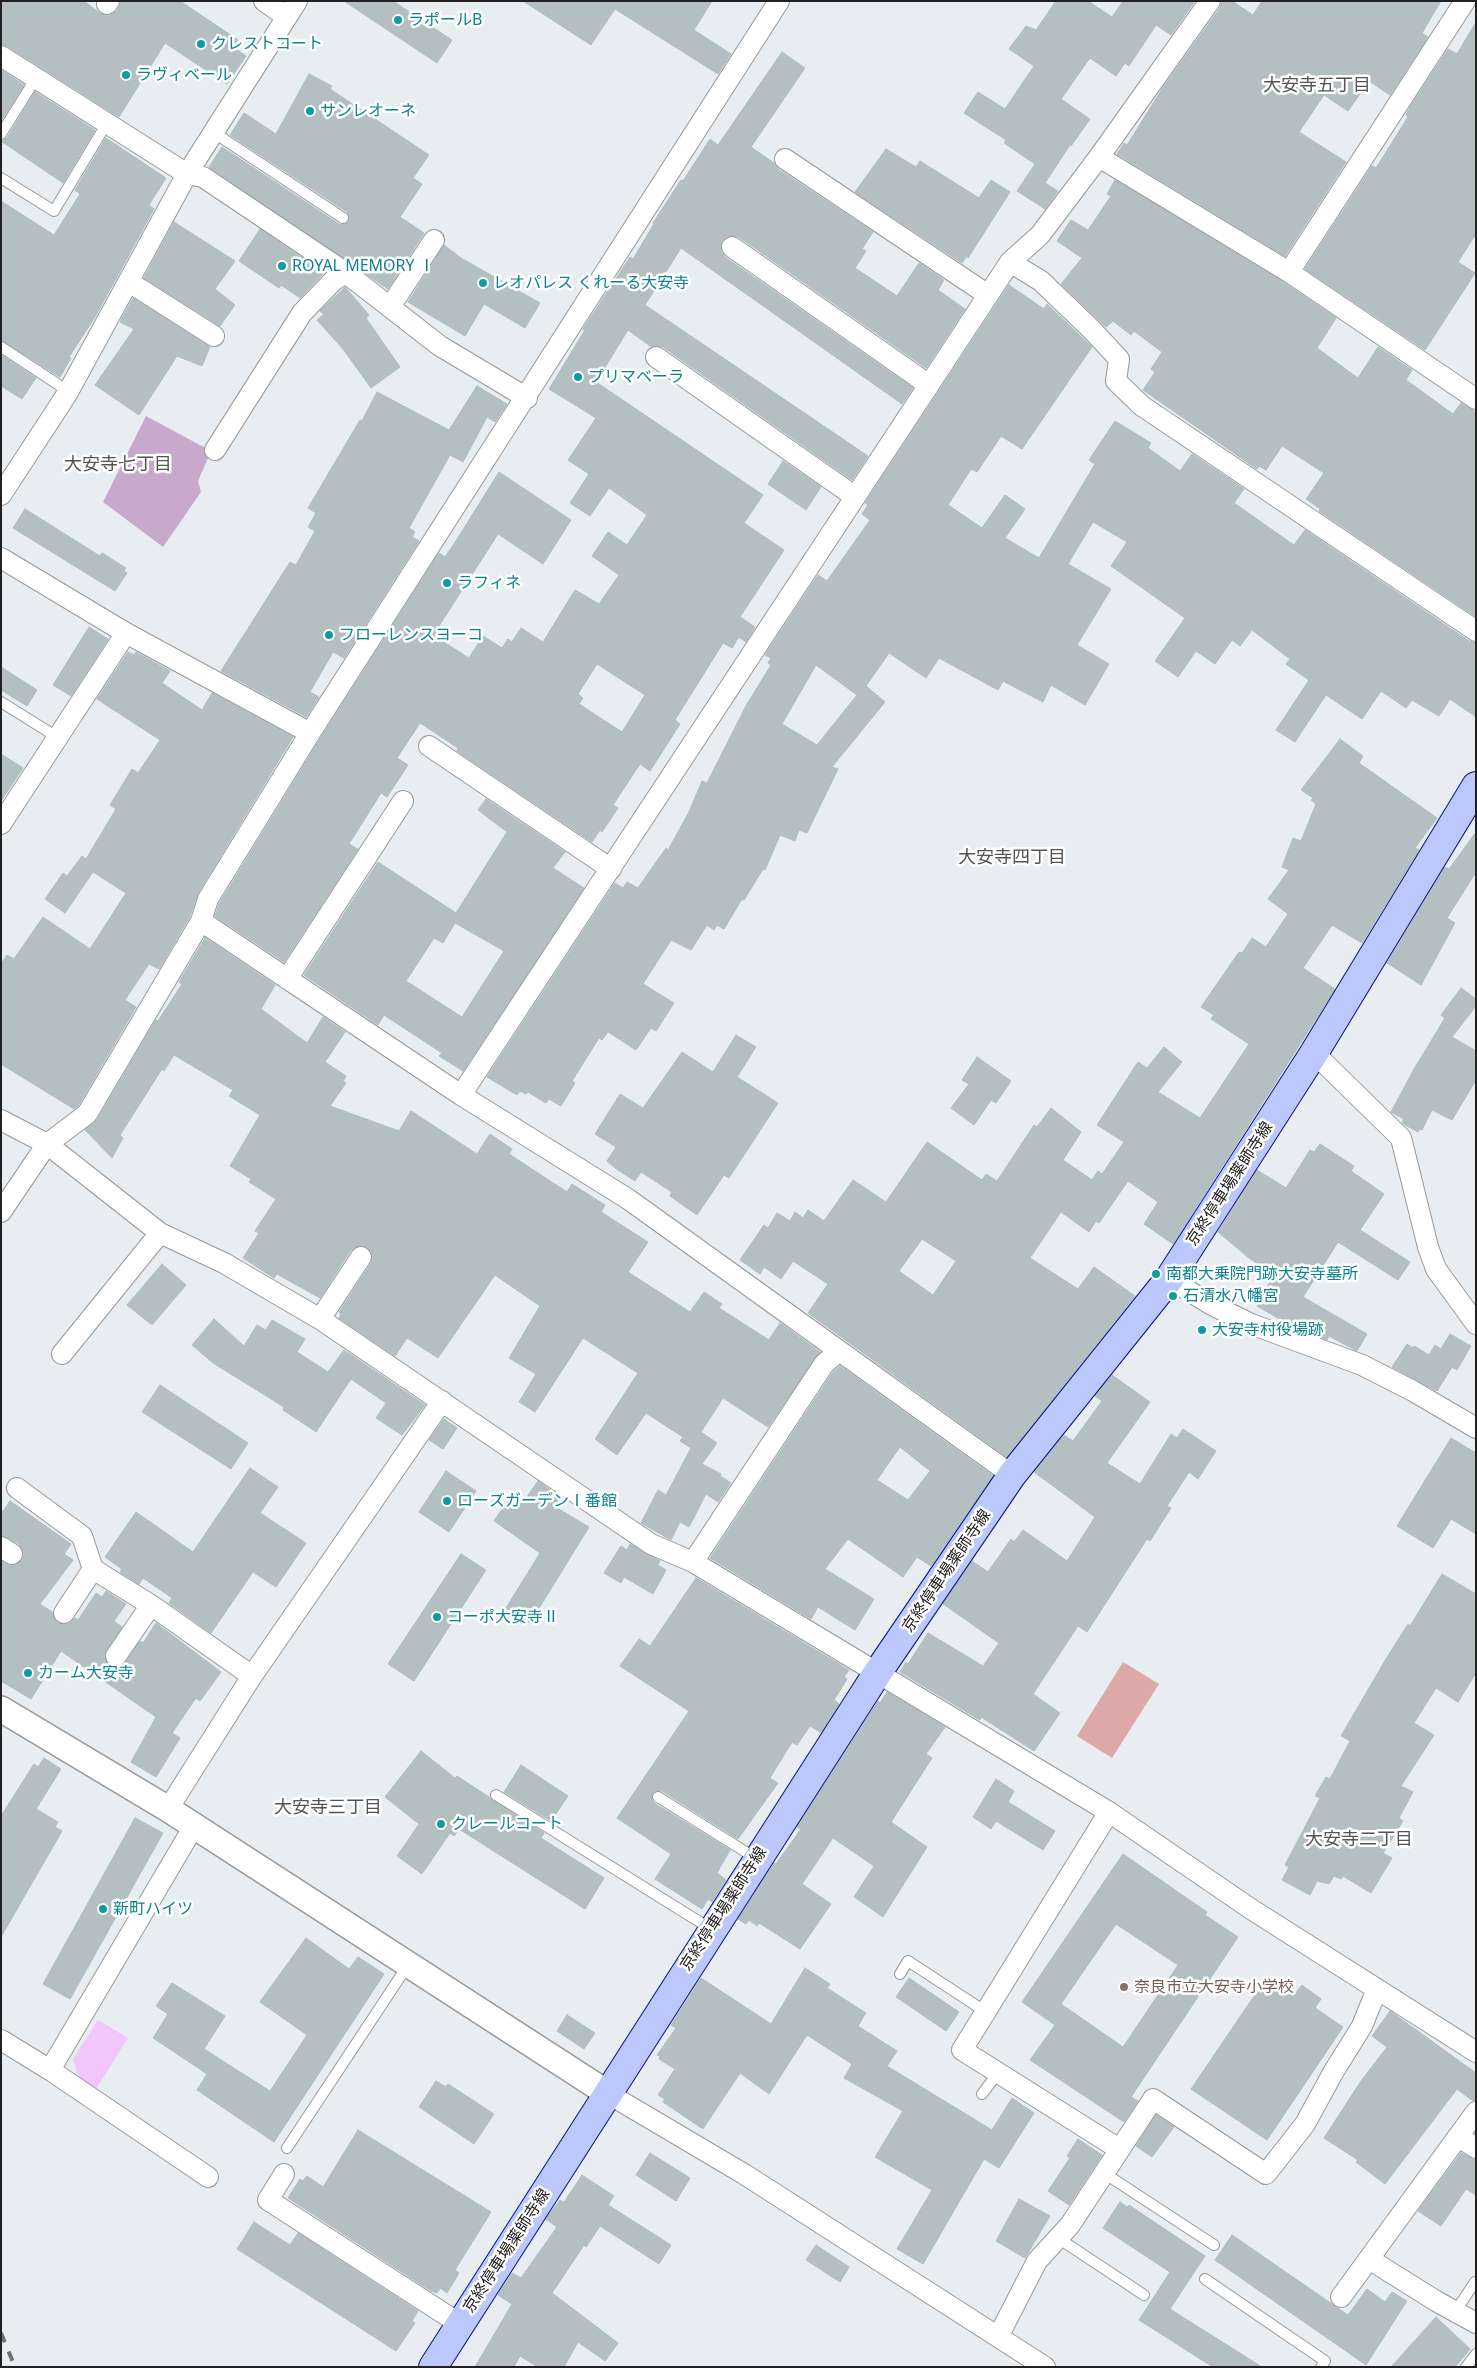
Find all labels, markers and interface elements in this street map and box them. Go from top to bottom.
place label: ラポールB [408,10,482,30]
marker: ラポールB [392,14,404,26]
place label: クレストコート [211,34,323,54]
marker: クレストコート [195,38,207,50]
place label: ラヴィベール [136,65,232,85]
marker: ラヴィベール [120,69,132,81]
district label: 大安寺五丁目 [1263,75,1371,97]
place label: サンレオーネ [320,101,416,121]
marker: サンレオーネ [304,105,316,117]
place label: ROYAL MEMORY Ⅰ [292,256,435,276]
marker: ROYAL MEMORY Ⅰ [276,260,288,272]
place label: レオパレス くれーる大安寺 [493,273,689,293]
marker: レオパレス くれーる大安寺 [477,277,489,289]
place label: プリマベーラ [588,367,684,387]
marker: プリマベーラ [572,371,584,383]
district label: 大安寺七丁目 [64,454,172,476]
place label: ラフィネ [457,573,521,593]
marker: ラフィネ [441,577,453,589]
place label: フローレンスヨーコ [339,625,483,645]
marker: フローレンスヨーコ [323,629,335,641]
district label: 大安寺四丁目 [958,847,1066,869]
street label: 京終停車場薬師寺線 [1183,1118,1277,1250]
place label: 南都大乗院門跡大安寺墓所 [1166,1264,1358,1284]
marker: 南都大乗院門跡大安寺墓所 [1150,1268,1162,1280]
place label: 石清水八幡宮 [1183,1286,1279,1306]
marker: 石清水八幡宮 [1167,1290,1179,1302]
place label: 大安寺村役場跡 [1212,1320,1324,1340]
marker: 大安寺村役場跡 [1196,1324,1208,1336]
place label: ローズガーデンⅠ番館 [457,1491,617,1511]
marker: ローズガーデンⅠ番館 [441,1495,453,1507]
street label: 京終停車場薬師寺線 [899,1506,995,1636]
place label: コーポ大安寺Ⅱ [447,1607,559,1627]
marker: コーポ大安寺Ⅱ [431,1611,443,1623]
place label: カーム大安寺 [38,1663,134,1683]
marker: カーム大安寺 [22,1667,34,1679]
district label: 大安寺三丁目 [274,1797,382,1819]
place label: クレールコート [451,1814,563,1834]
marker: クレールコート [435,1818,447,1830]
district label: 大安寺二丁目 [1305,1829,1413,1851]
street label: 京終停車場薬師寺線 [677,1843,771,1975]
place label: 新町ハイツ [113,1899,193,1919]
marker: 新町ハイツ [97,1903,109,1915]
place label: 奈良市立大安寺小学校 [1134,1977,1294,1997]
marker: 奈良市立大安寺小学校 [1118,1981,1130,1993]
street label: 京終停車場薬師寺線 [460,2185,554,2317]

